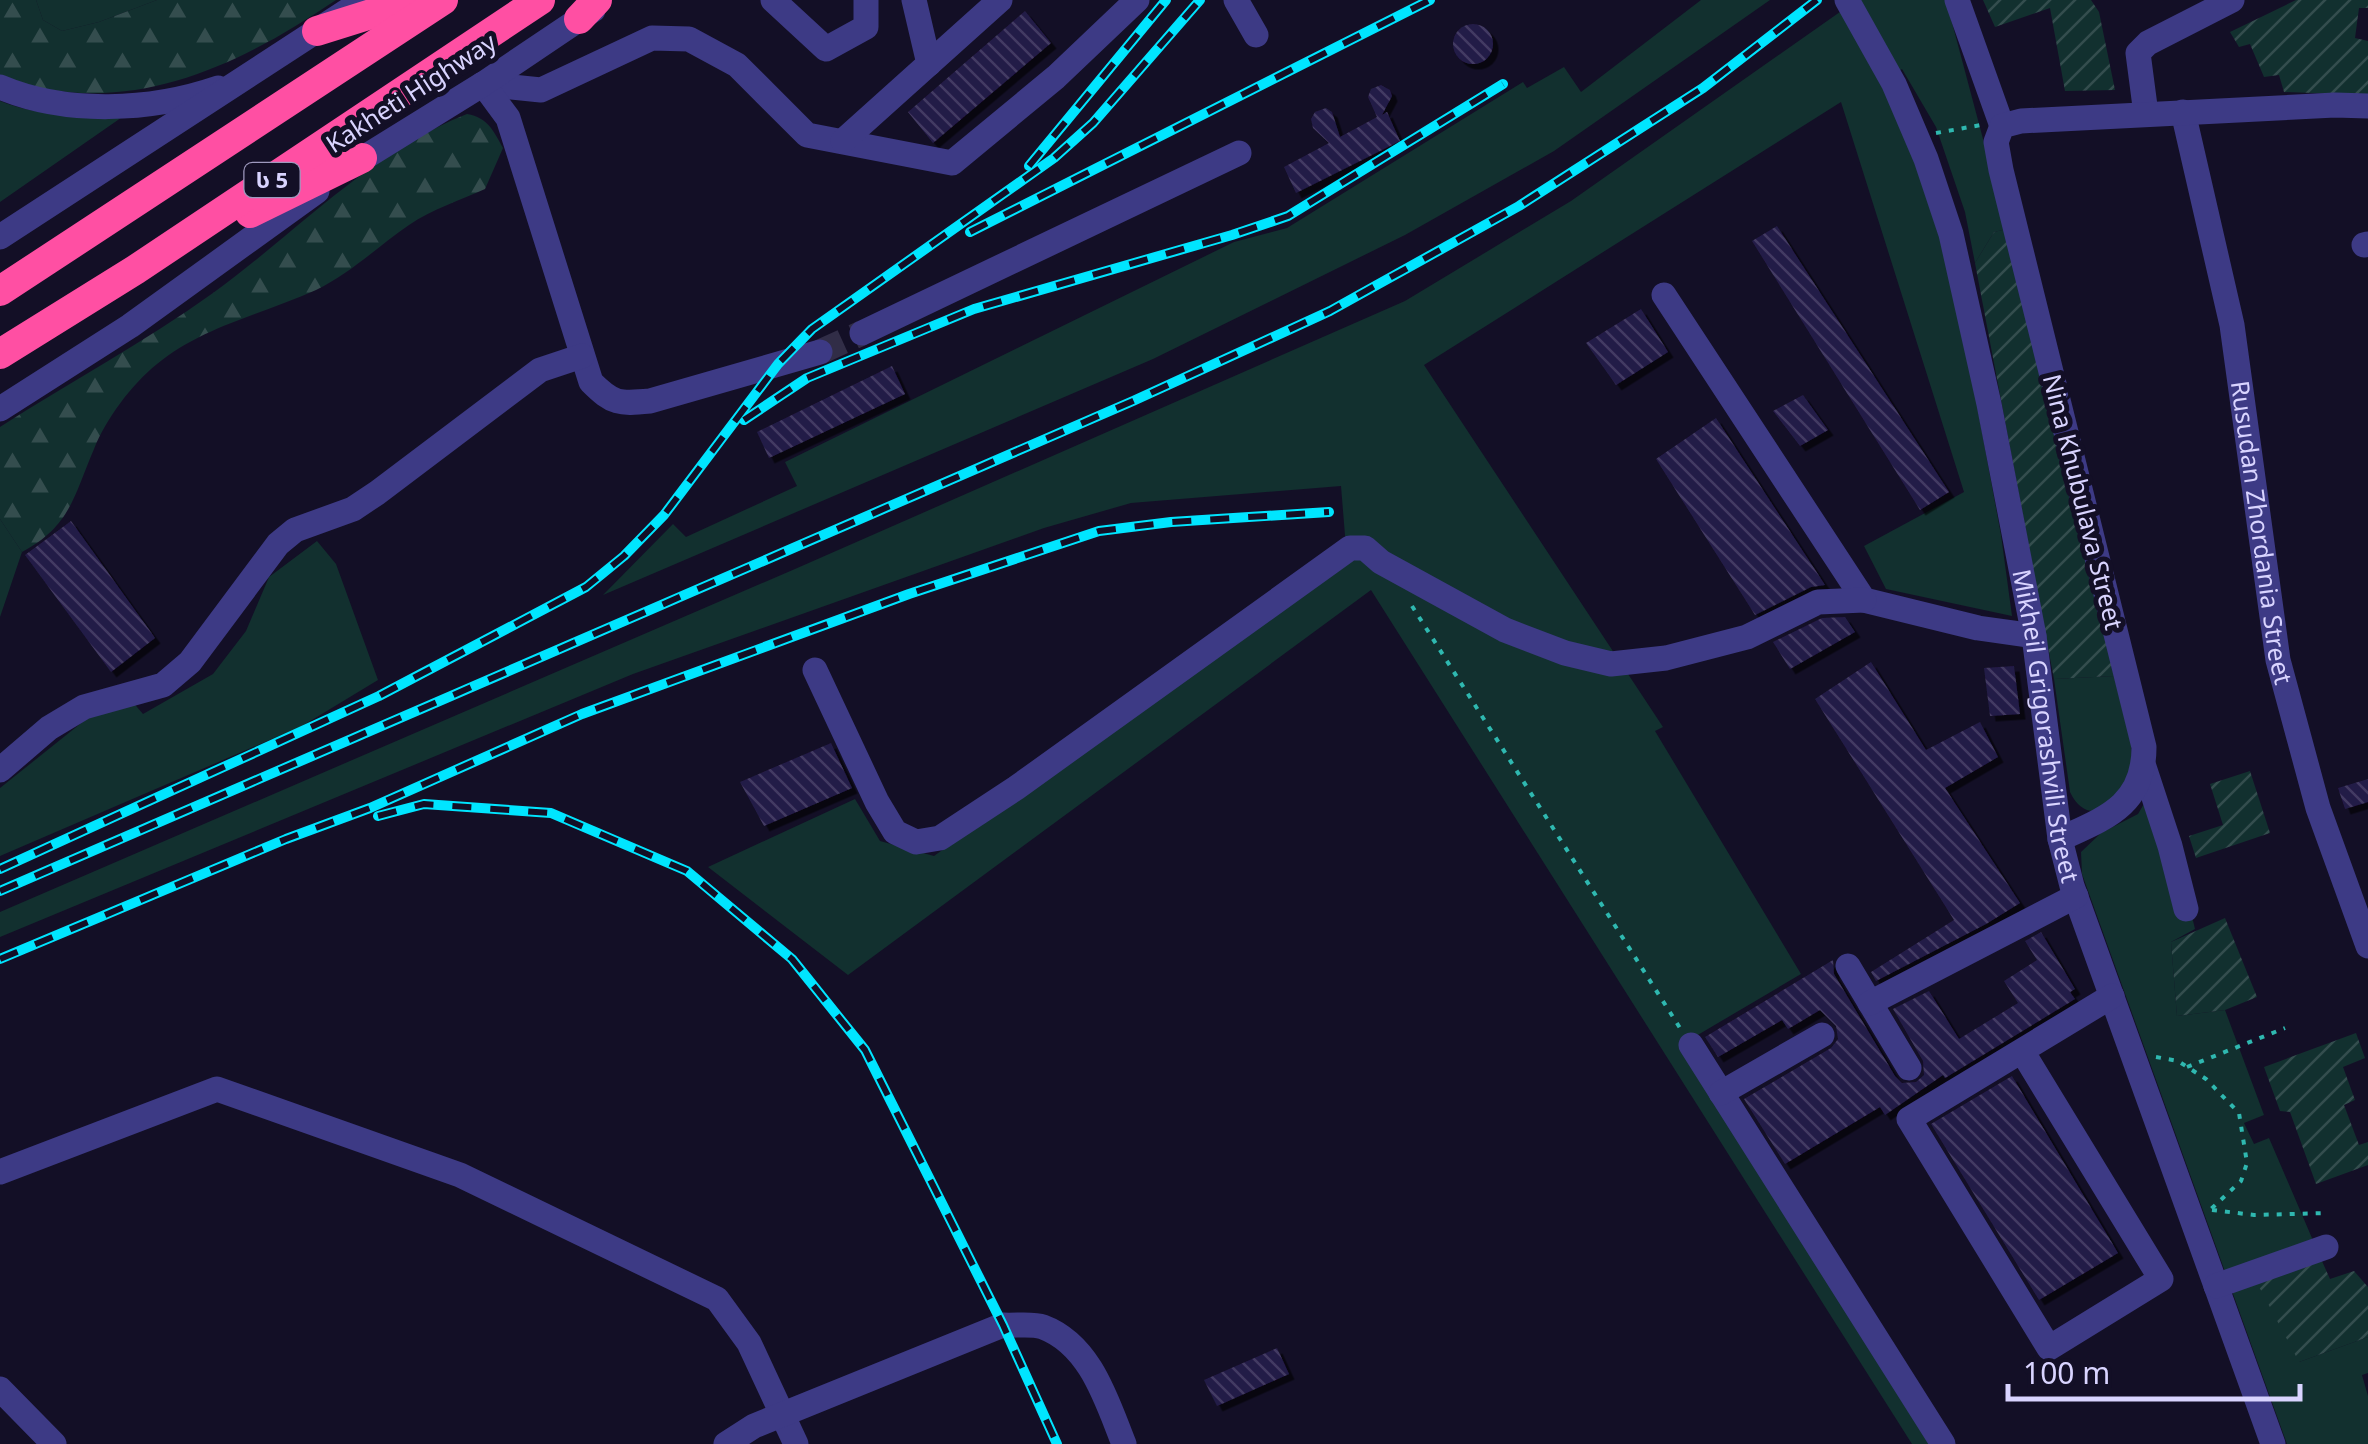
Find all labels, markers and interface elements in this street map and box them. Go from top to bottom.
street label: Kakheti Highway [319,24,502,160]
road number: ს 5 [244,163,300,197]
street label: Nina Khubulava Street [2036,370,2132,633]
street label: Rusudan Zhordania Street [2224,378,2302,688]
street label: Mikheil Grigorashvili Street [2005,566,2088,886]
scale bar [2008,1339,2300,1401]
text: 100 m [2023,1352,2110,1393]

